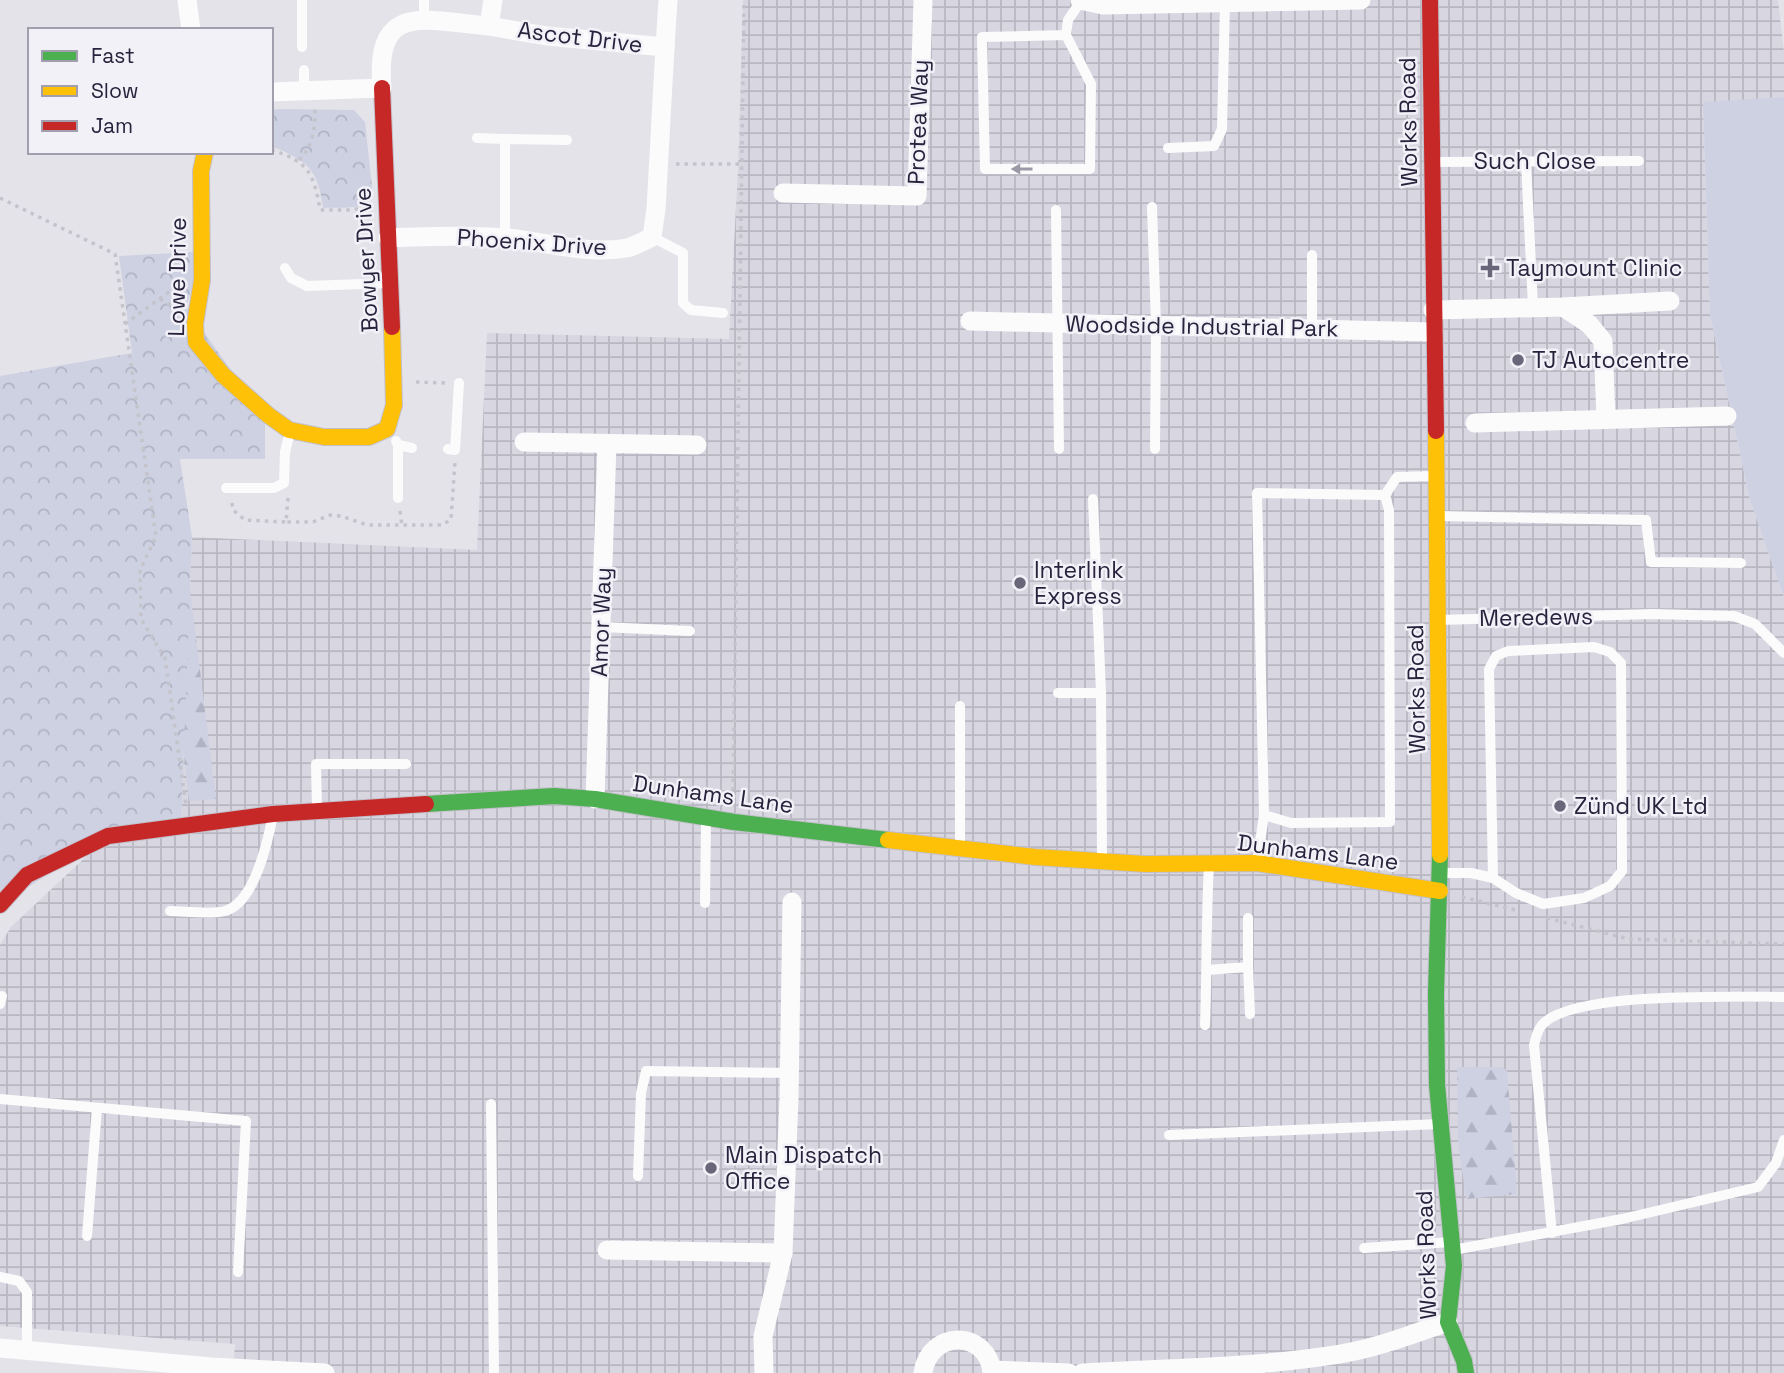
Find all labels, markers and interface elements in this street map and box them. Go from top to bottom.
street label: Ascot Drive [516,14,644,60]
legend [28,28,273,154]
text: Fast [91,42,135,69]
street label: Works Road [1392,57,1424,187]
street label: Protea Way [901,59,935,185]
text: Slow [91,77,139,104]
text: Jam [91,112,133,139]
street label: Such Close [1474,146,1596,176]
one-way arrow [1010,163,1032,175]
street label: Bowyer Drive [347,187,385,333]
street label: Lowe Drive [161,217,193,337]
street label: Phoenix Drive [456,222,608,262]
place label: Taymount Clinic [1506,253,1682,283]
marker: Taymount Clinic [1480,258,1500,278]
street label: Woodside Industrial Park [1065,309,1339,343]
place label: TJ Autocentre [1532,345,1689,375]
marker: TJ Autocentre [1510,352,1526,368]
place label: Interlink Express [1034,555,1124,611]
street label: Amor Way [584,567,618,677]
marker: Interlink Express [1012,575,1028,591]
street label: Meredews [1479,601,1593,633]
street label: Works Road [1400,624,1432,754]
street label: Dunhams Lane [631,768,795,820]
place label: Zünd UK Ltd [1574,791,1708,821]
marker: Zünd UK Ltd [1552,798,1568,814]
street label: Dunhams Lane [1236,827,1400,877]
place label: Main Dispatch Office [725,1140,882,1196]
marker: Main Dispatch Office [703,1160,719,1176]
street label: Works Road [1409,1190,1443,1320]

